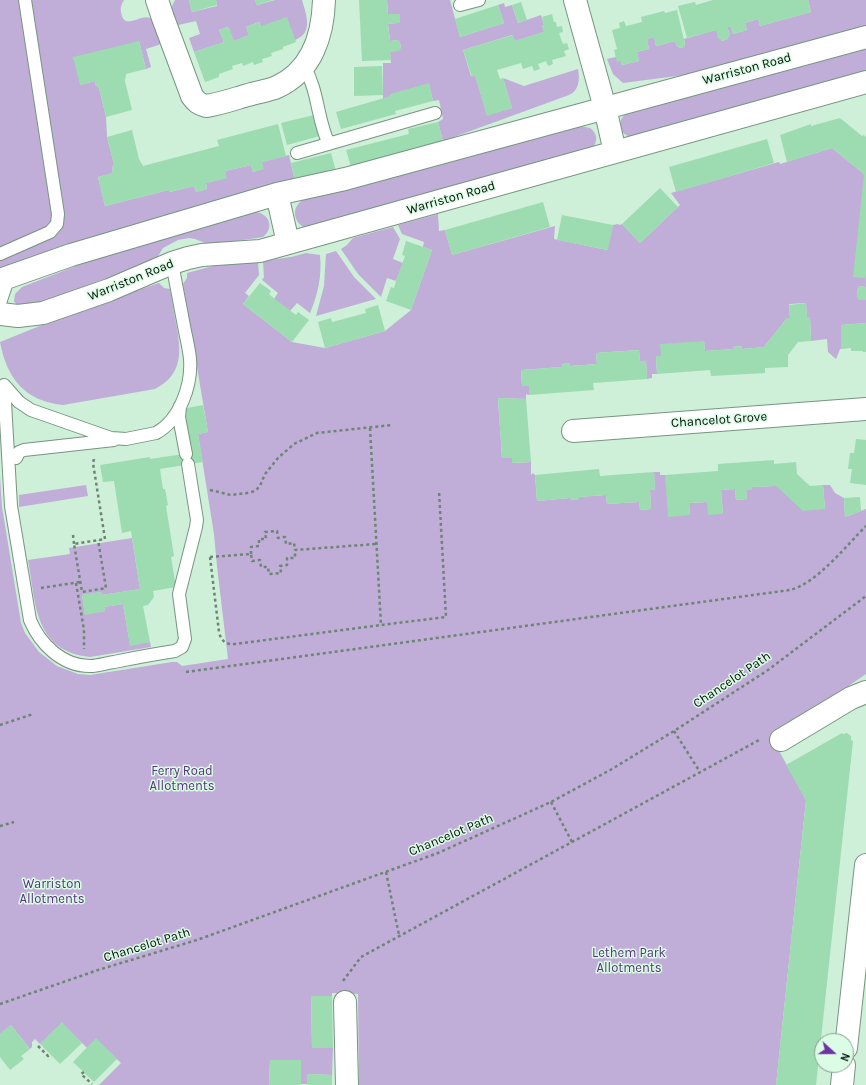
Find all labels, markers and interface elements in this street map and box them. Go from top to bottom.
street label: Warriston Road [701,50,793,88]
street label: Warriston Road [405,178,497,218]
street label: Warriston Road [86,256,176,304]
street label: Chancelot Grove [670,409,768,431]
street label: Chancelot Path [690,648,774,712]
park label: Ferry Road Allotments [149,763,215,794]
street label: Chancelot Path [407,810,495,860]
park label: Warriston Allotments [19,876,85,907]
street label: Chancelot Path [102,924,192,966]
park label: Lethem Park Allotments [592,945,666,976]
north arrow [814,1033,854,1073]
text: N [837,1051,852,1063]

